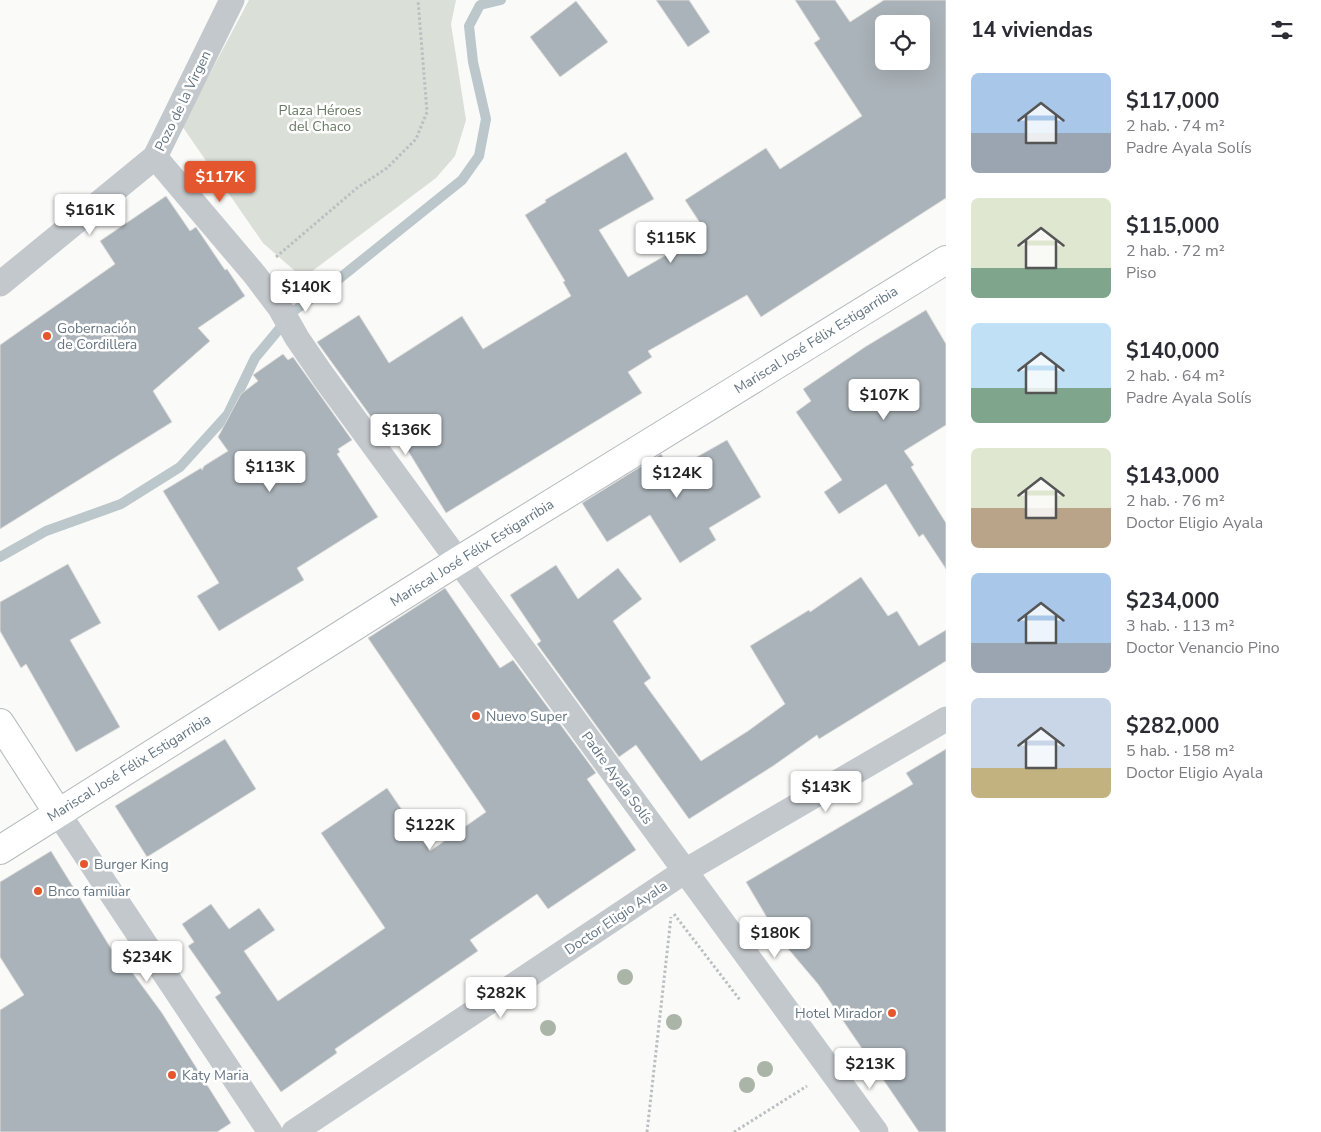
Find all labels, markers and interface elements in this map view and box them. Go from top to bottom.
map controls [875,15,930,70]
button: locate [875,15,930,70]
text: 14 viviendas [971,16,1093,44]
icon: filters [1268,16,1296,44]
street label: Pozo de la Virgen [150,48,216,154]
text: $117,000 [1126,87,1219,115]
icon: home [1011,93,1071,153]
park label: Plaza Héroes del Chaco [279,101,362,136]
text: 2 hab. · 74 m² [1126,115,1225,137]
text: Padre Ayala Solís [1126,137,1252,159]
pin: $117K [185,160,255,203]
text: $117K [195,166,245,188]
pin: $161K [55,194,125,236]
text: $161K [65,199,115,221]
text: $115,000 [1126,212,1219,240]
icon: home [1011,218,1071,278]
pin: $115K [636,222,706,264]
text: $115K [646,227,696,249]
text: 2 hab. · 72 m² [1126,240,1225,262]
text: Piso [1126,262,1156,284]
pin: $140K [271,270,341,313]
text: $140K [281,276,331,298]
street label: Mariscal José Félix Estigarribia [730,282,902,398]
place label: Gobernación de Cordillera [57,319,137,354]
marker: Gobernación de Cordillera [41,330,53,342]
text: $140,000 [1126,337,1219,365]
icon: home [1011,343,1071,403]
text: 2 hab. · 64 m² [1126,365,1225,387]
pin: $107K [849,378,919,421]
text: $107K [859,384,909,406]
text: Padre Ayala Solís [1126,387,1252,409]
pin: $136K [371,414,441,456]
text: $136K [381,419,431,441]
pin: $113K [235,450,305,493]
text: $113K [245,456,295,478]
pin: $124K [642,456,712,499]
text: $124K [652,462,702,484]
text: $143,000 [1126,462,1219,490]
icon: home [1011,468,1071,528]
text: 2 hab. · 76 m² [1126,490,1225,512]
street label: Mariscal José Félix Estigarribia [386,495,558,611]
text: Doctor Eligio Ayala [1126,512,1263,534]
text: $234,000 [1126,587,1219,615]
icon: home [1011,593,1071,653]
text: 3 hab. · 113 m² [1126,615,1234,637]
text: Doctor Venancio Pino [1126,637,1280,659]
place label: Nuevo Super [486,707,567,726]
street label: Mariscal José Félix Estigarribia [43,710,215,826]
marker: Nuevo Super [470,710,482,722]
text: $282,000 [1126,712,1219,740]
icon: home [1011,718,1071,778]
street label: Padre Ayala Solís [577,728,657,828]
text: 5 hab. · 158 m² [1126,740,1234,762]
text: Doctor Eligio Ayala [1126,762,1263,784]
pin: $143K [791,770,861,813]
text: $143K [801,776,851,798]
pin: $122K [395,808,465,851]
text: $122K [405,814,455,836]
place label: Burger King [94,855,169,874]
marker: Burger King [78,858,90,870]
street label: Doctor Eligio Ayala [561,877,671,959]
place label: Bnco familiar [48,882,130,901]
marker: Bnco familiar [32,885,44,897]
pin: $180K [740,916,810,959]
text: $180K [750,922,800,944]
pin: $234K [112,940,182,983]
text: $234K [122,946,172,968]
pin: $282K [466,976,536,1019]
text: $282K [476,982,526,1004]
place label: Hotel Mirador [795,1004,882,1023]
marker: Hotel Mirador [886,1007,898,1019]
pin: $213K [835,1048,905,1090]
text: $213K [845,1053,895,1075]
place label: Katy Maria [182,1066,249,1085]
marker: Katy Maria [166,1069,178,1081]

